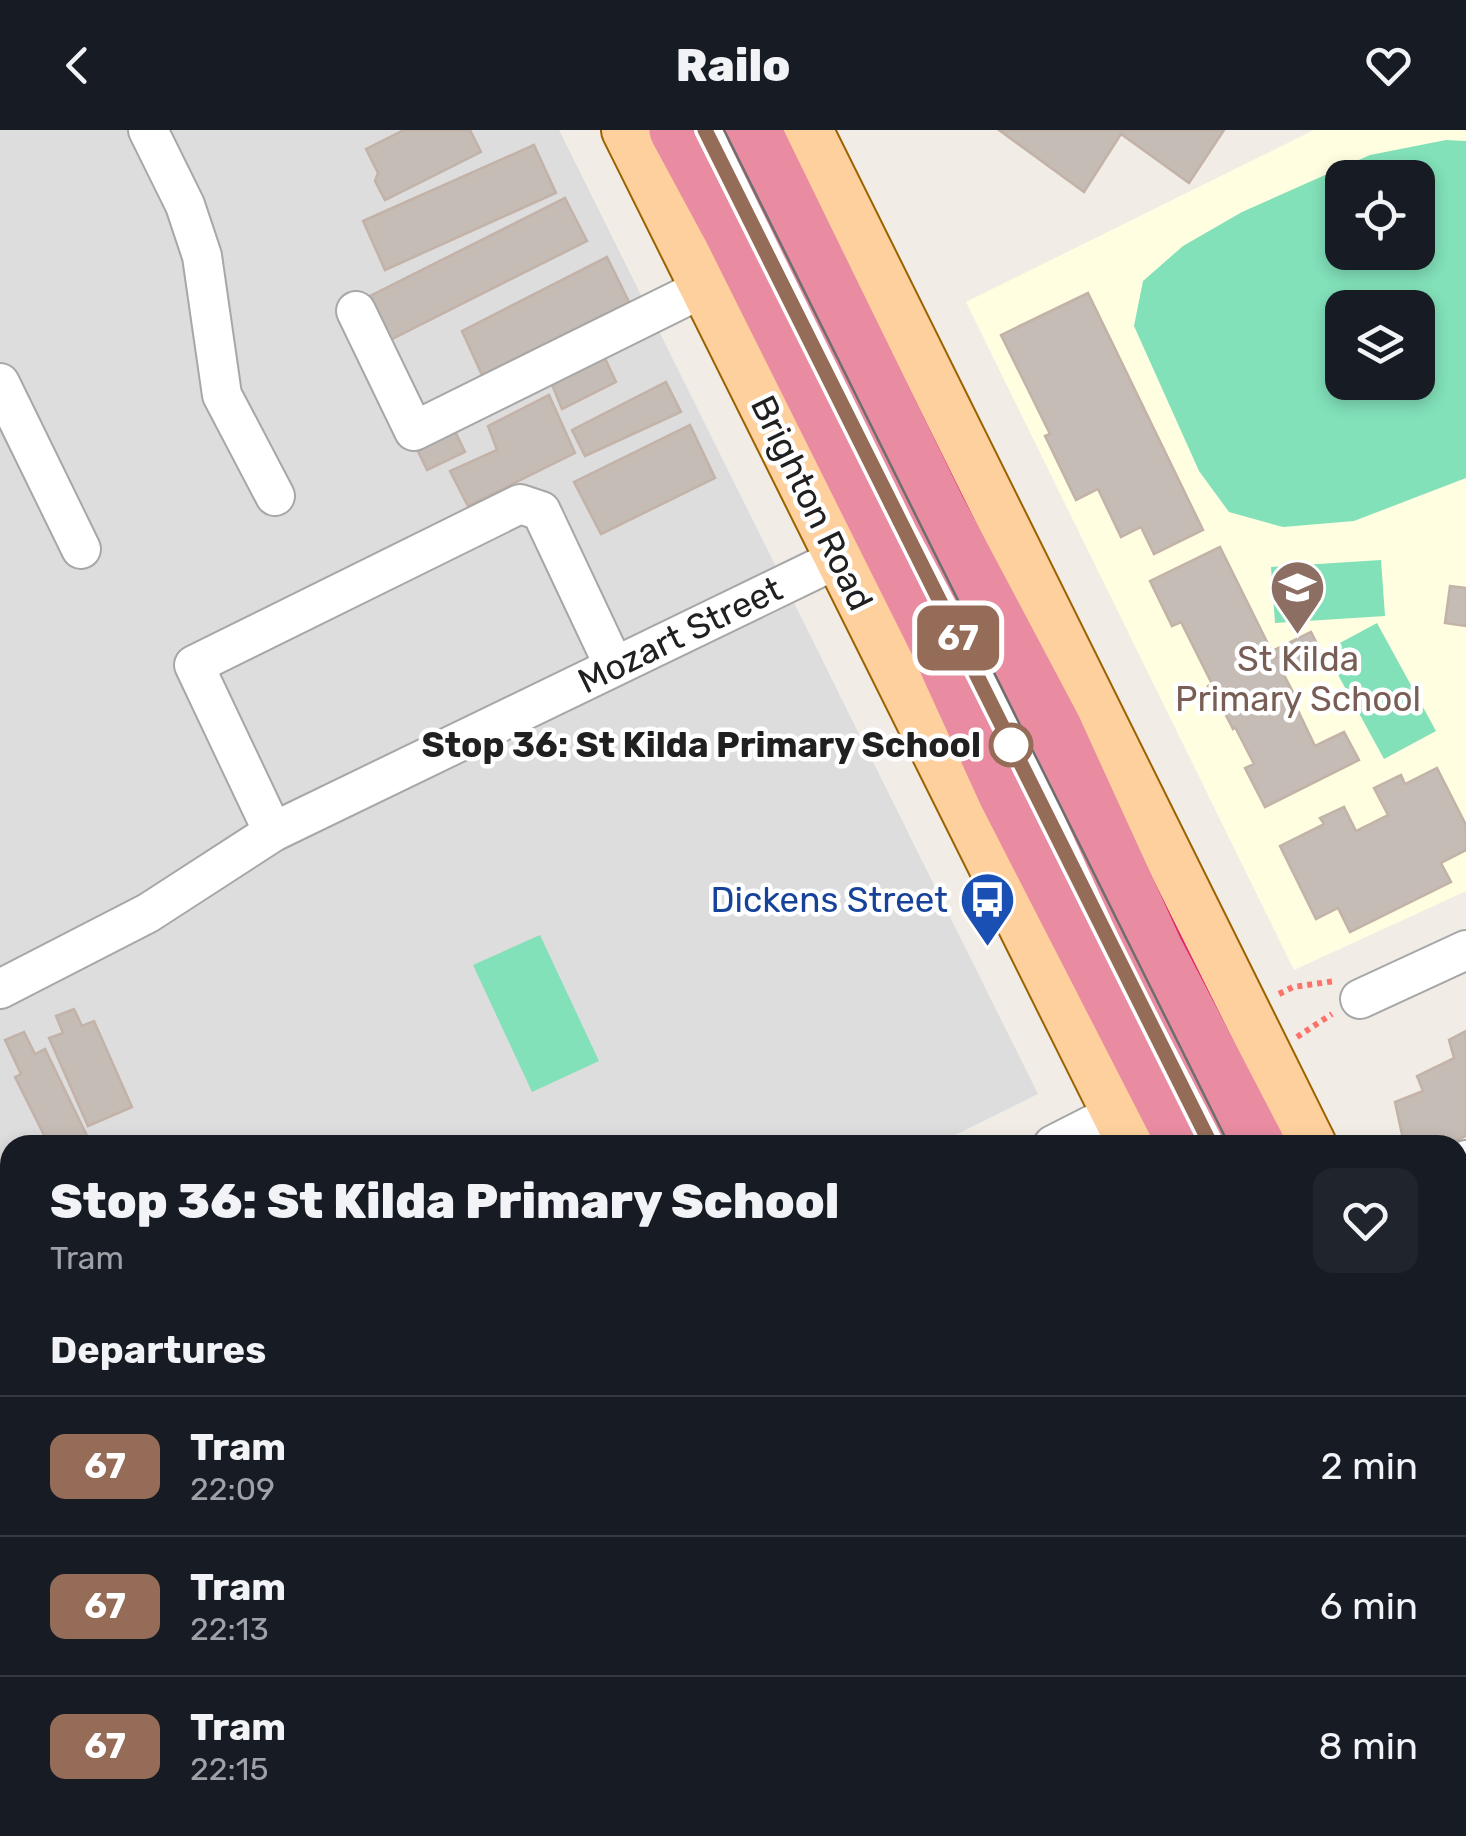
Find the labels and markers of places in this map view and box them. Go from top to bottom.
school or university icon: St Kilda Primary School [1268,558,1328,637]
place label: St Kilda Primary School [1175,638,1421,720]
place label: Stop 36: St Kilda Primary School [422,724,981,766]
marker: Stop 36: St Kilda Primary School [990,724,1032,766]
bus stop icon: Dickens Street [957,870,1017,949]
place label: Dickens Street [710,879,948,921]

